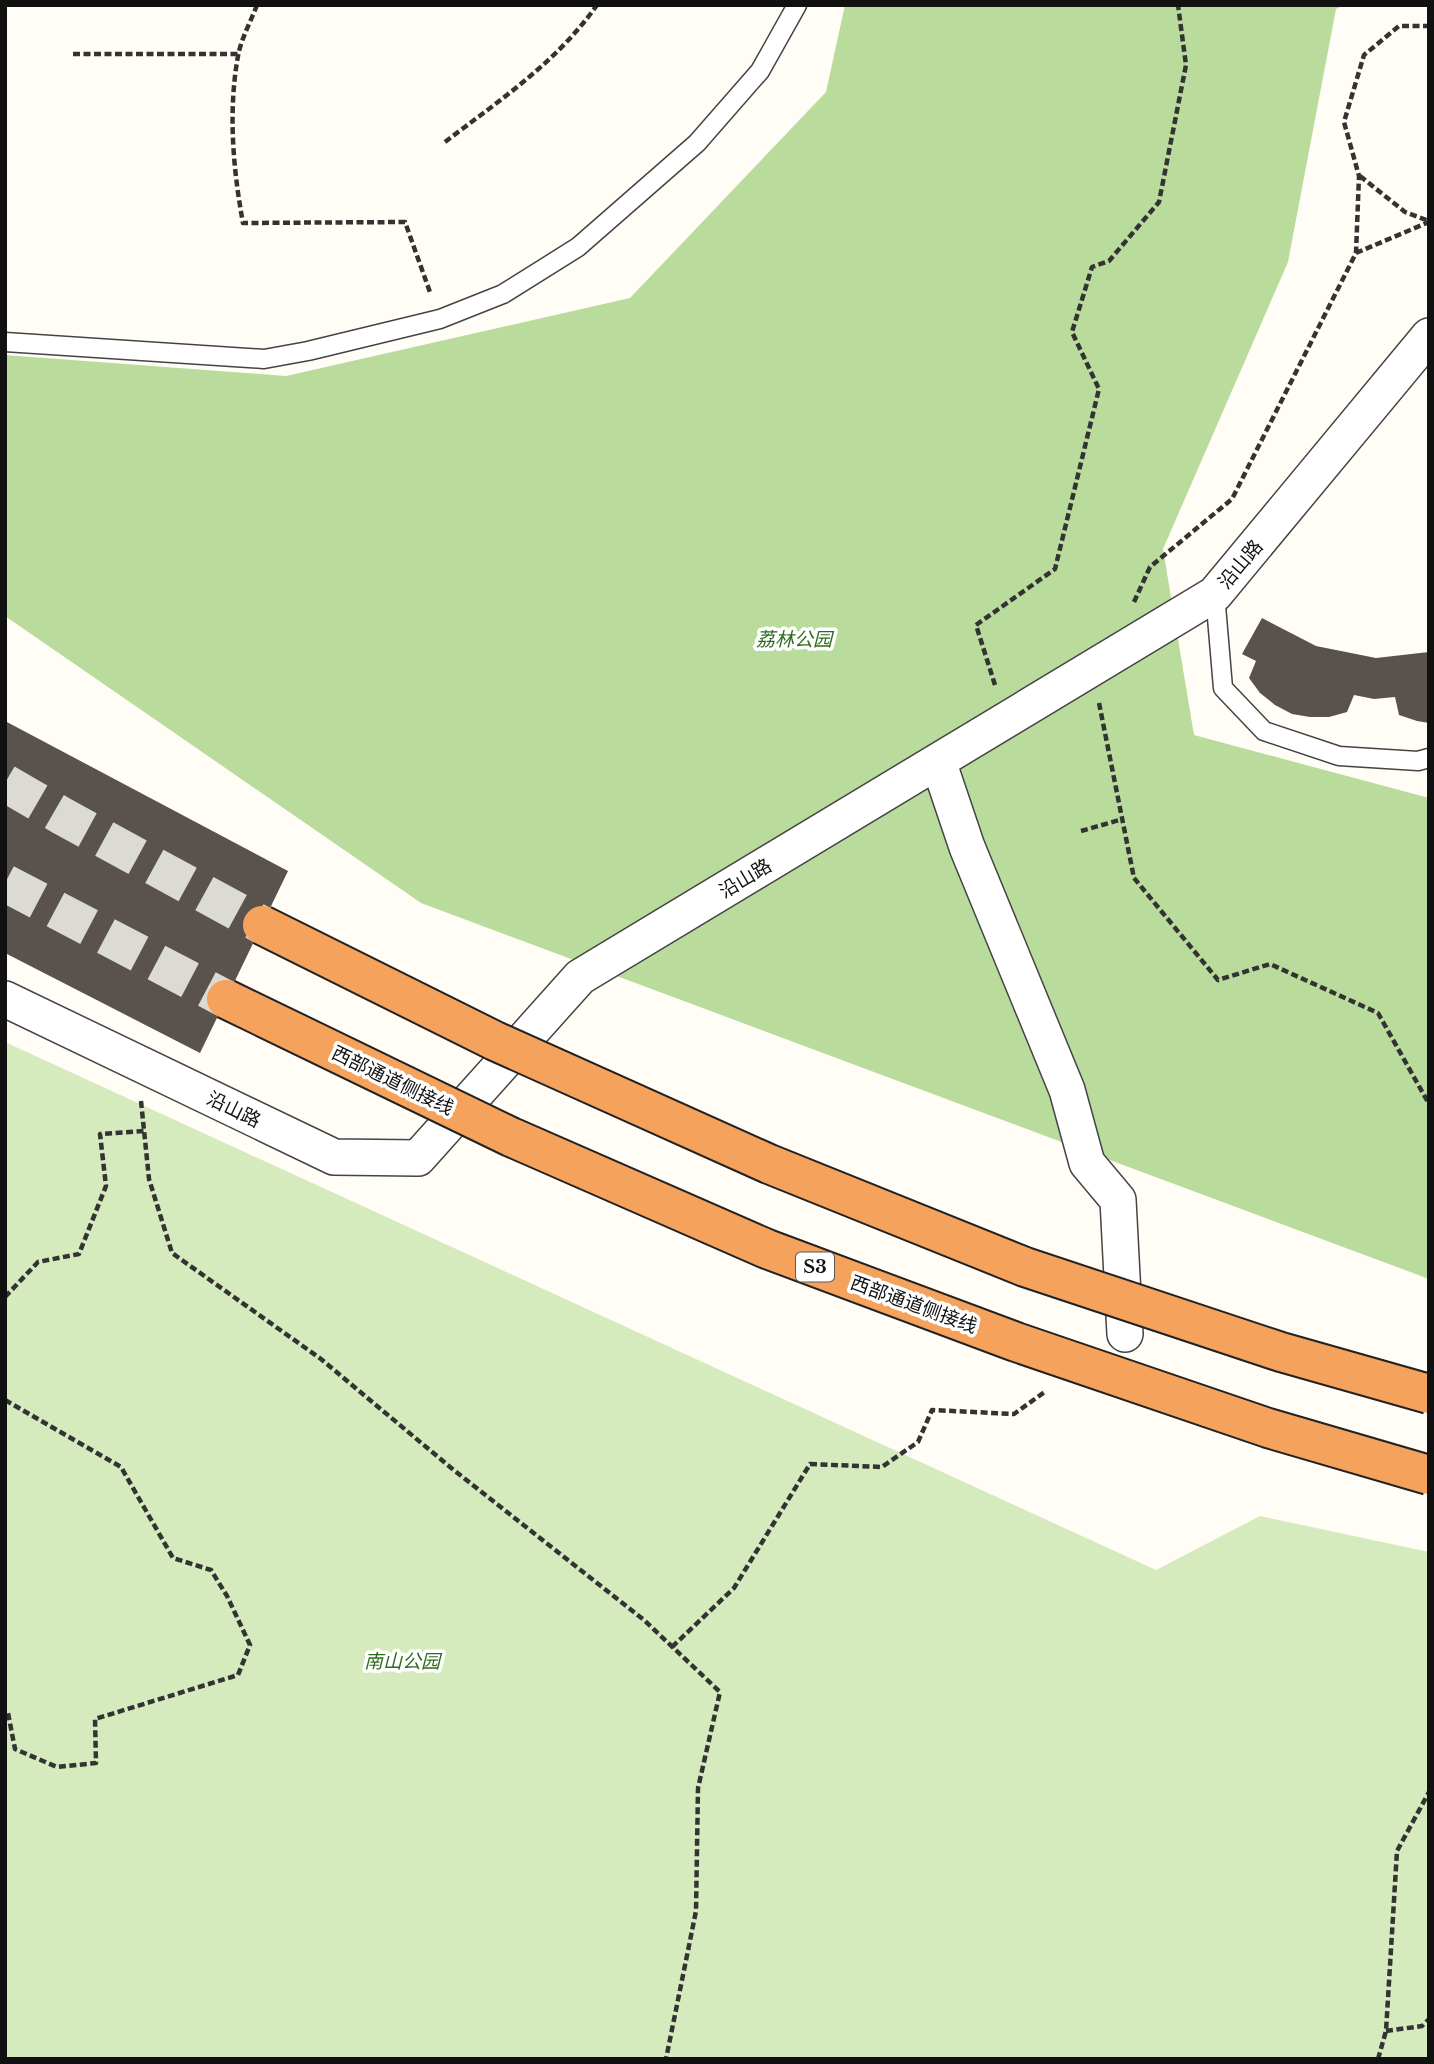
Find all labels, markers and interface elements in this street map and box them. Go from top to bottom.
street label: 沿山路 [1213,535,1268,594]
park label: 荔林公园 [756,628,835,651]
street label: 沿山路 [715,854,776,903]
street label: 西部通道侧接线 [328,1041,458,1120]
street label: 沿山路 [203,1087,264,1132]
road number: S3 [796,1252,834,1282]
street label: 西部通道侧接线 [847,1271,980,1338]
park label: 南山公园 [364,1650,443,1673]

